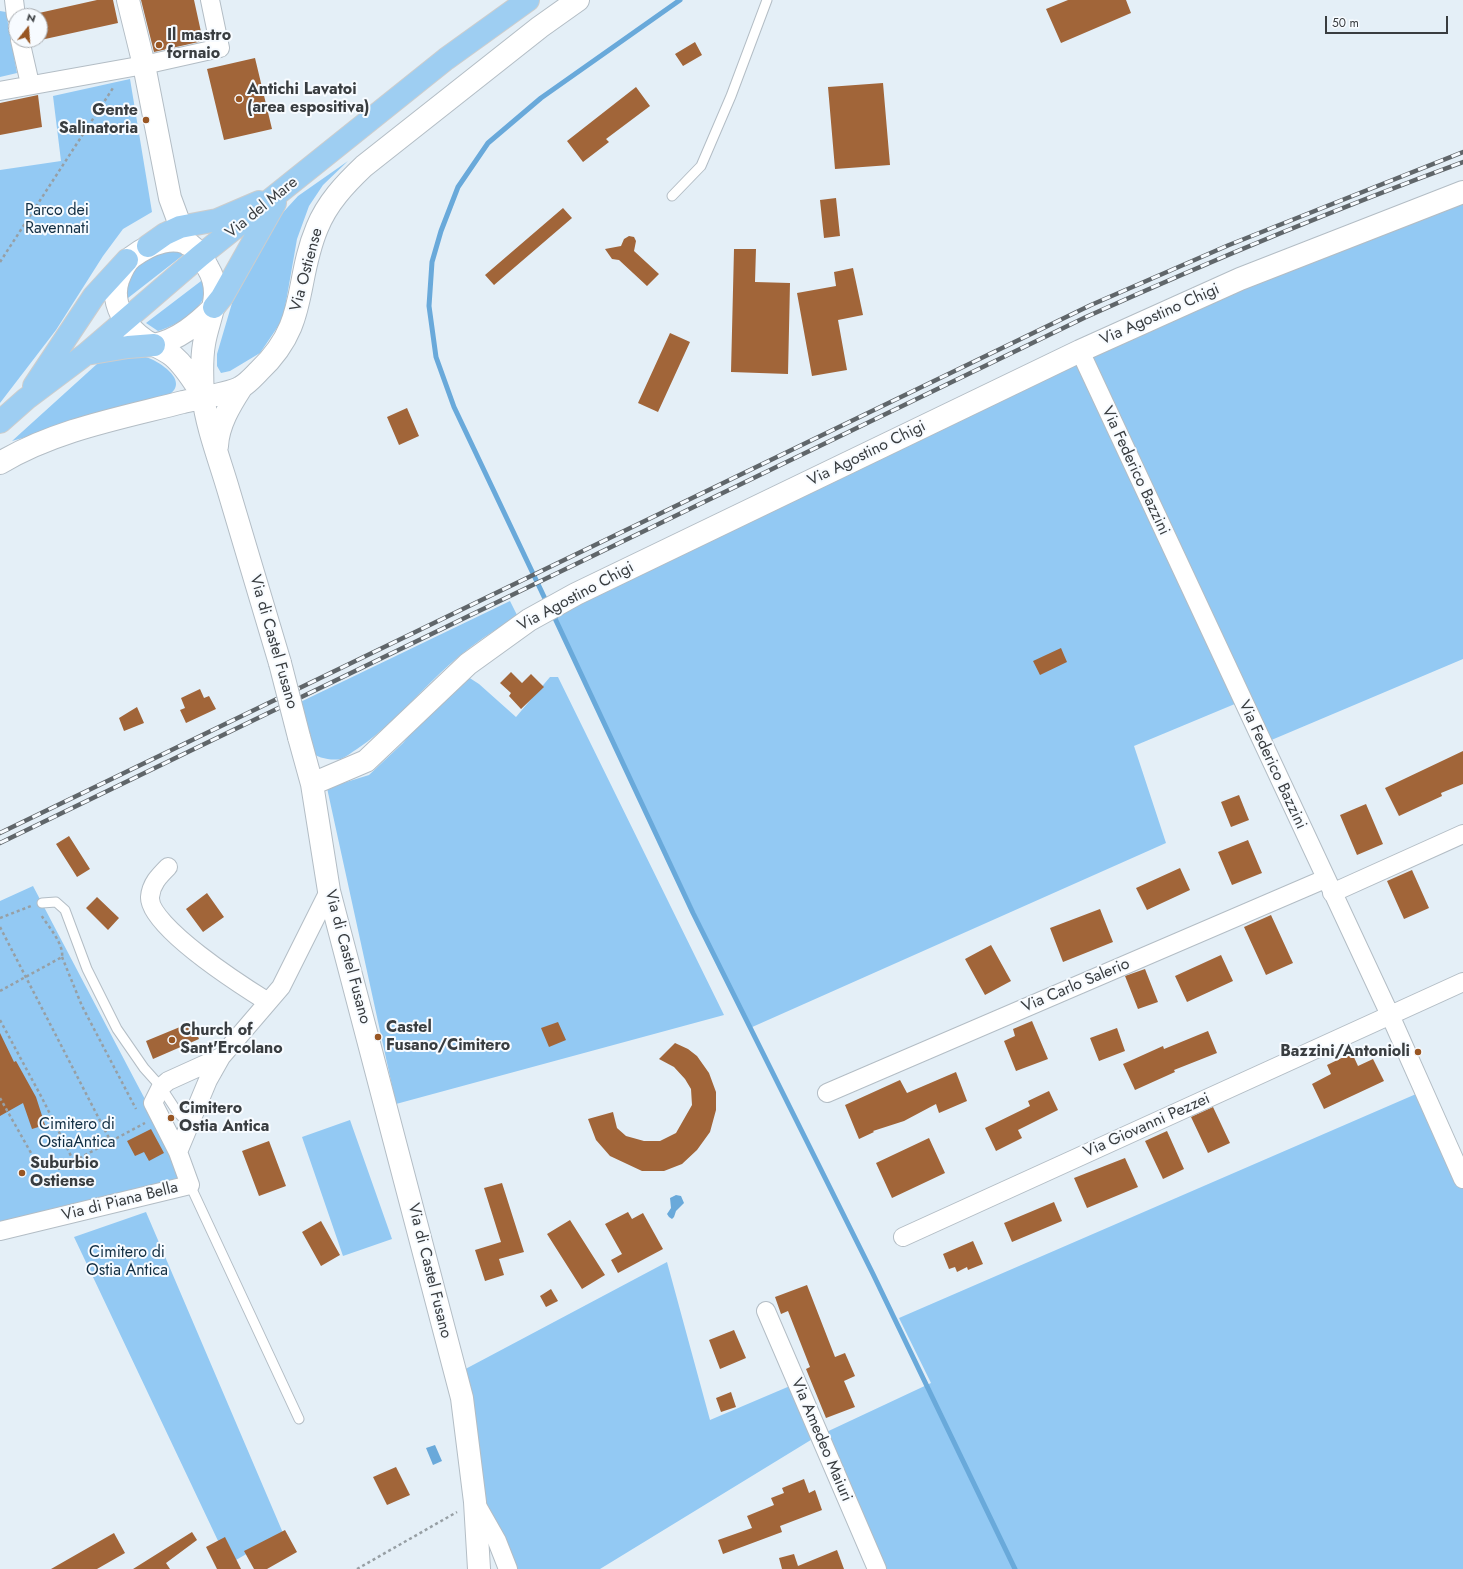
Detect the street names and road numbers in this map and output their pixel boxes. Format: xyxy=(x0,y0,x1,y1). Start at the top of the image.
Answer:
street label: Via del Mare xyxy=(222,173,302,243)
street label: Via Ostiense xyxy=(287,226,327,314)
street label: Via Agostino Chigi xyxy=(1097,280,1223,350)
street label: Via Federico Bazzini xyxy=(1097,404,1173,538)
street label: Via Agostino Chigi xyxy=(805,417,929,491)
street label: Via Agostino Chigi xyxy=(515,558,637,636)
street label: Via di Castel Fusano xyxy=(245,573,301,711)
street label: Via Federico Bazzini xyxy=(1234,698,1310,832)
street label: Via di Castel Fusano xyxy=(320,888,374,1026)
street label: Via Carlo Salerio xyxy=(1019,955,1133,1017)
street label: Via Giovanni Pezzei xyxy=(1081,1089,1213,1163)
street label: Via di Piana Bella xyxy=(60,1178,180,1226)
street label: Via di Castel Fusano xyxy=(403,1202,455,1340)
street label: Via Amedeo Maiuri xyxy=(786,1375,856,1505)

